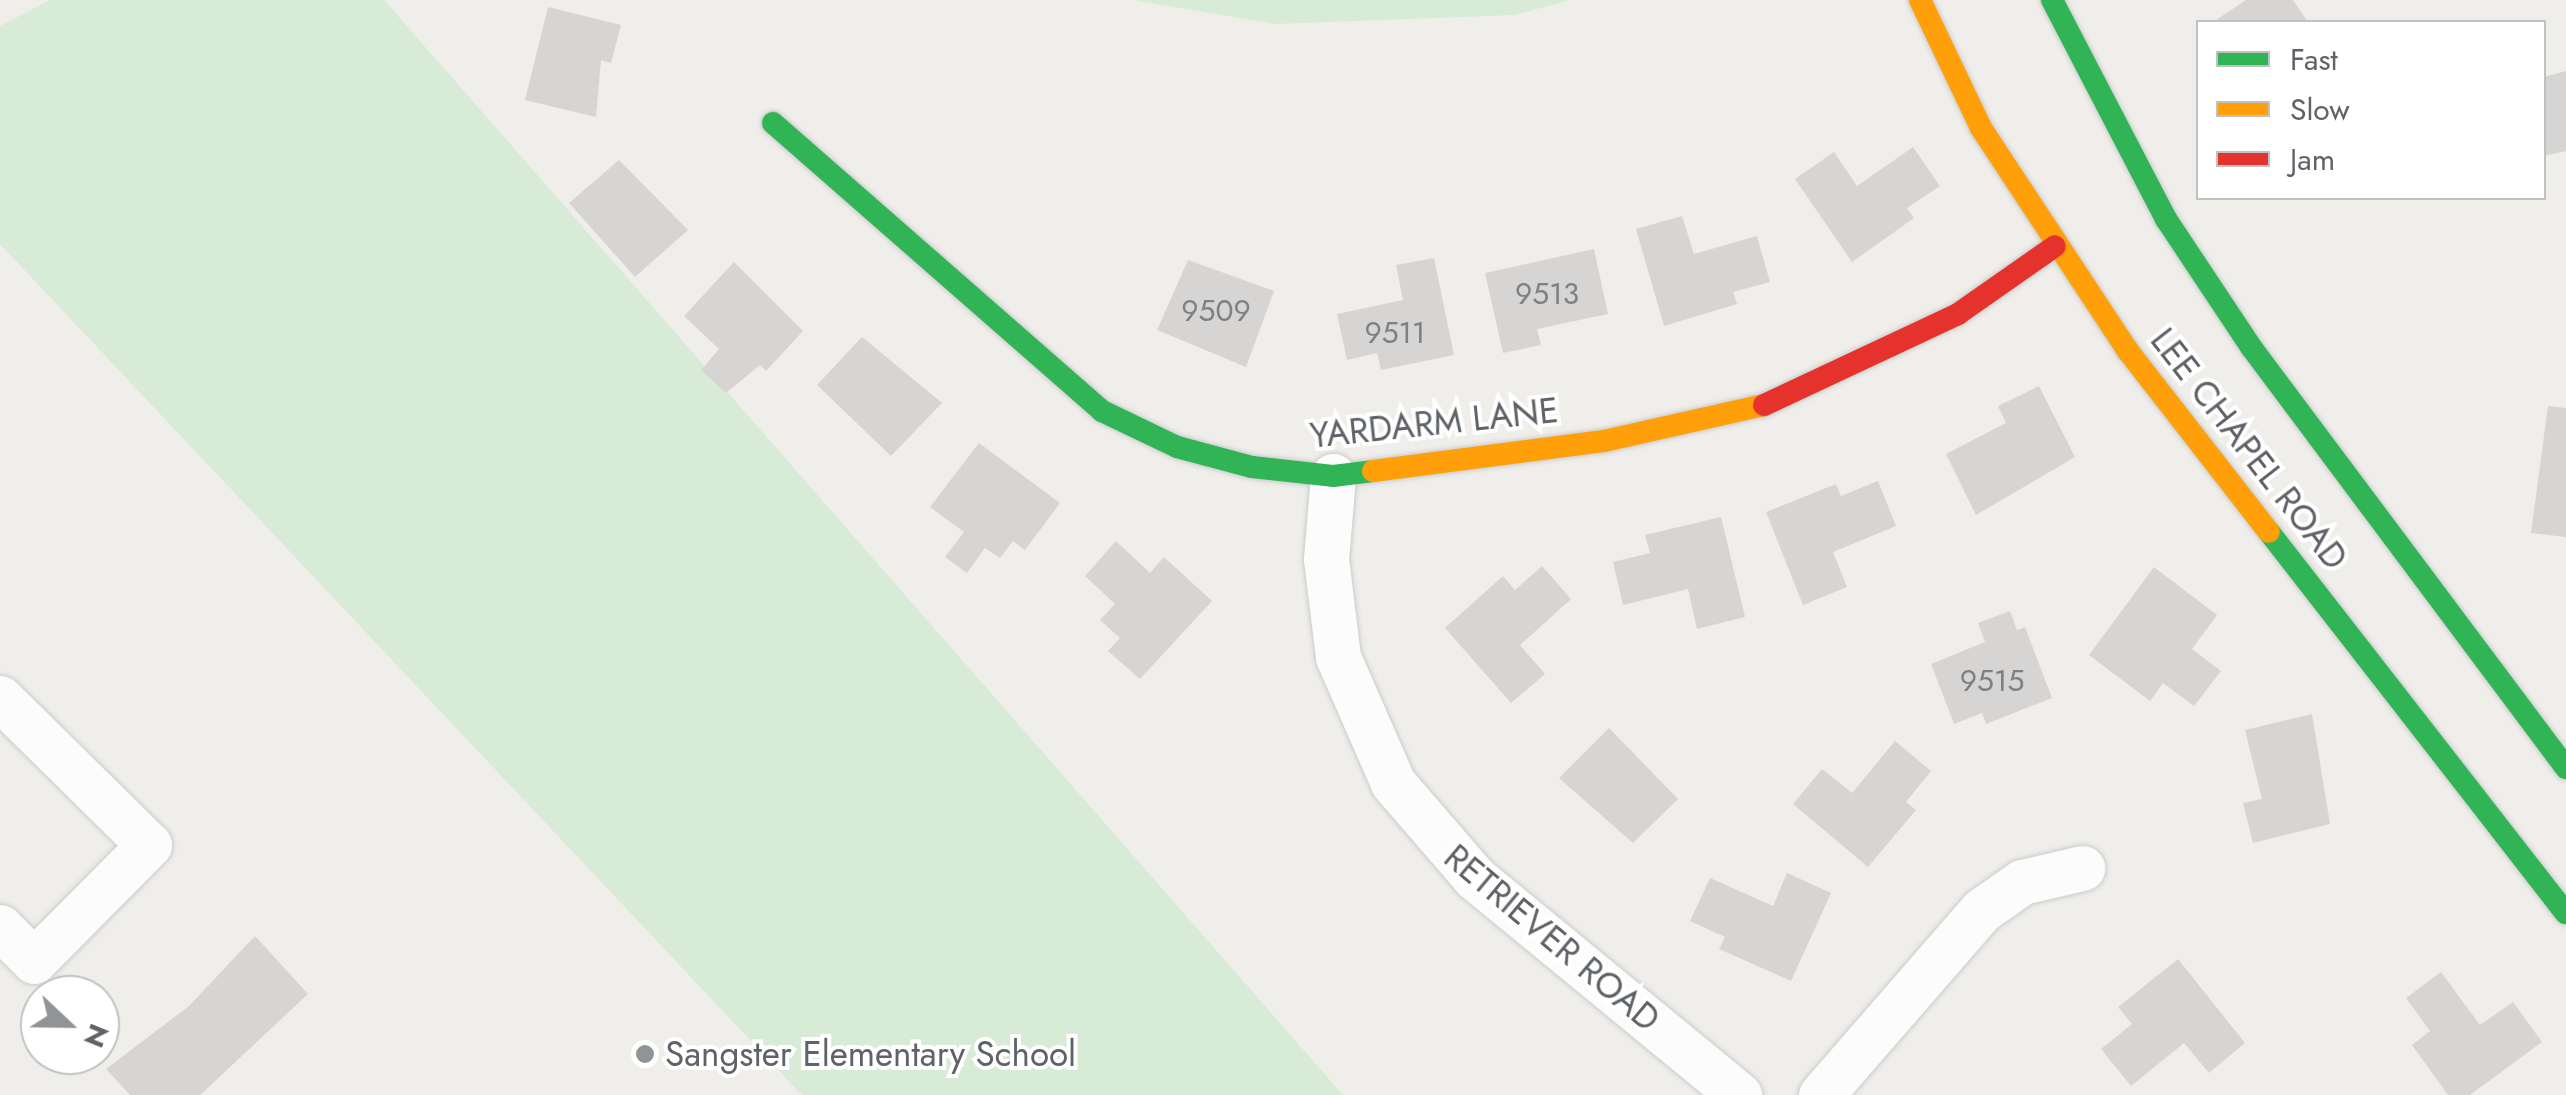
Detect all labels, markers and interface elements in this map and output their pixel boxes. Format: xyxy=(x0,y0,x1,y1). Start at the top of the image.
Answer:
legend xyxy=(2196,20,2546,200)
text: Fast xyxy=(2290,38,2338,81)
text: Slow xyxy=(2290,88,2350,131)
text: Jam xyxy=(2290,138,2335,181)
house number: 9513 xyxy=(1515,276,1579,312)
house number: 9509 xyxy=(1181,293,1251,329)
house number: 9511 xyxy=(1364,315,1426,351)
street label: LEE CHAPEL ROAD xyxy=(2142,320,2356,578)
street label: YARDARM LANE xyxy=(1308,389,1560,457)
house number: 9515 xyxy=(1960,663,2024,699)
street label: RETRIEVER ROAD xyxy=(1436,836,1668,1040)
north arrow xyxy=(20,975,120,1075)
text: N xyxy=(73,1018,120,1054)
place label: Sangster Elementary School xyxy=(665,1033,1076,1075)
marker: Sangster Elementary School xyxy=(634,1043,656,1065)

